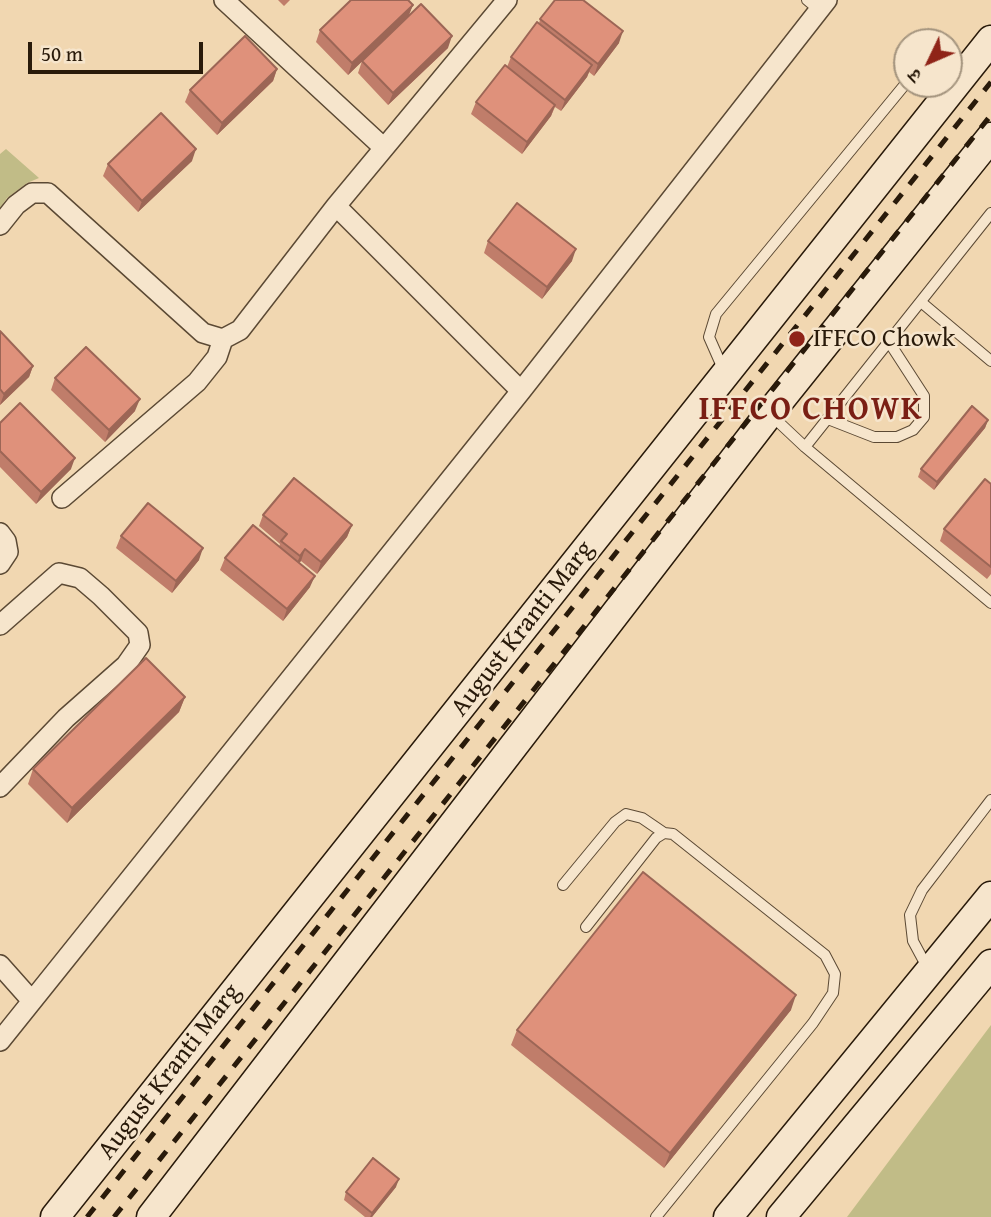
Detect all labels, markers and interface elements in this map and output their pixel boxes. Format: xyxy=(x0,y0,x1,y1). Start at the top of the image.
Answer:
scale bar xyxy=(32,28,206,72)
north arrow xyxy=(893,28,963,98)
text: 50 m xyxy=(41,38,83,69)
text: उ xyxy=(901,63,928,89)
place label: IFFCO Chowk xyxy=(813,323,955,355)
marker: IFFCO Chowk xyxy=(787,329,807,349)
district label: IFFCO CHOWK xyxy=(700,391,922,431)
street label: August Kranti Marg xyxy=(445,535,601,723)
street label: August Kranti Marg xyxy=(92,978,248,1166)

